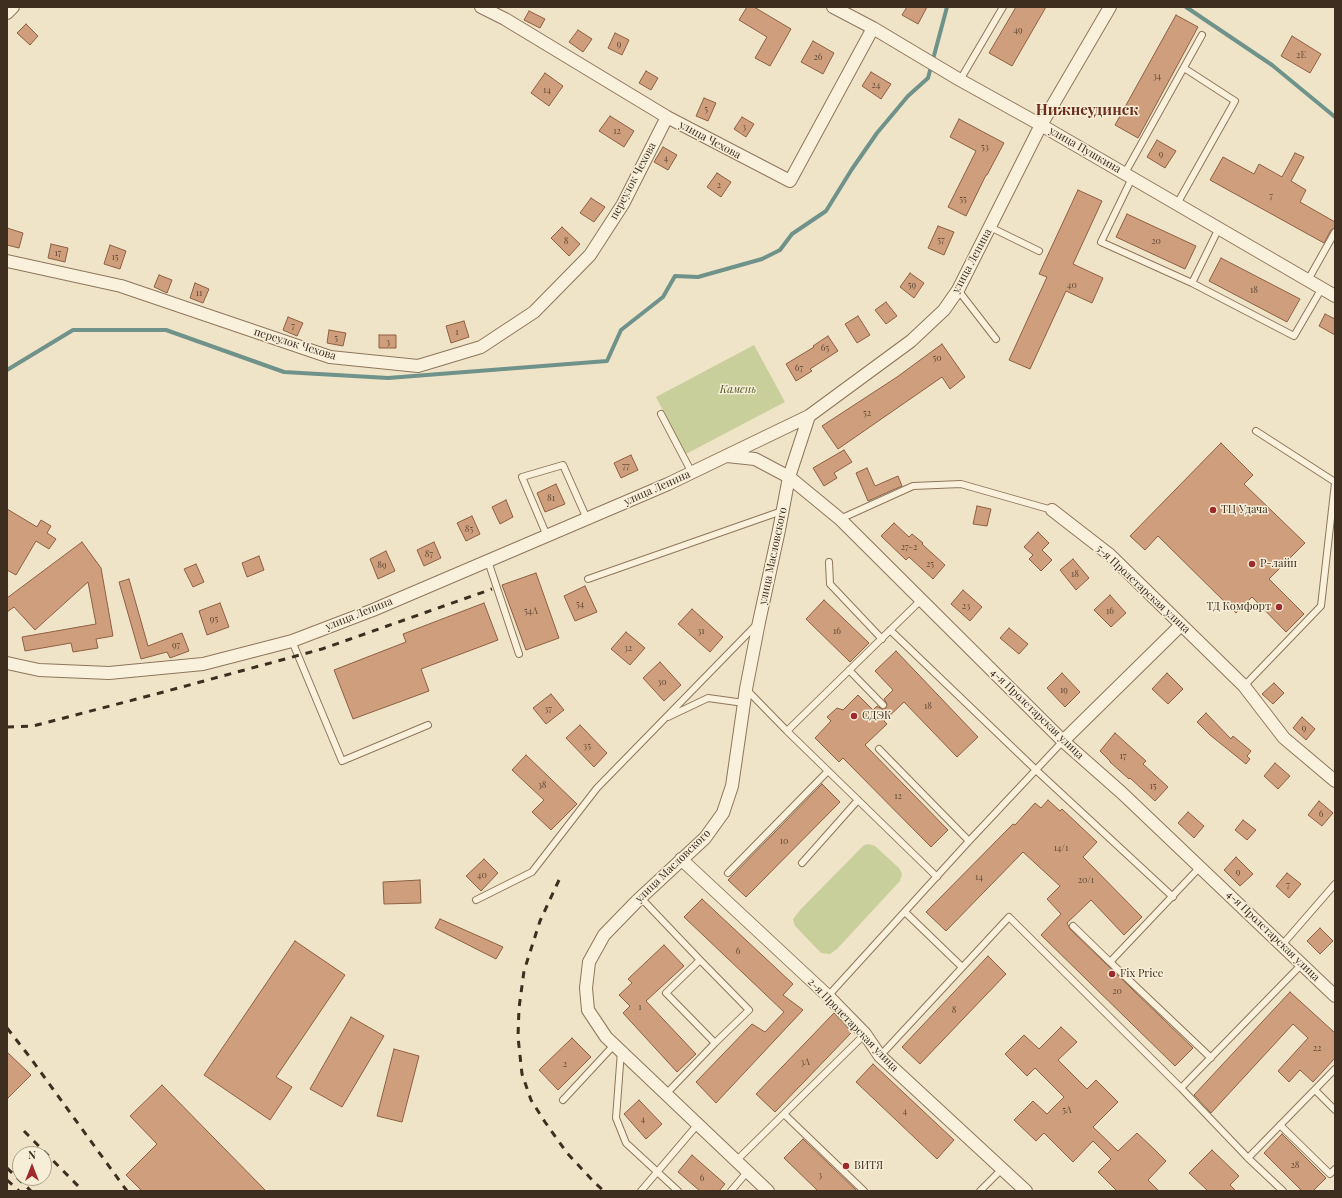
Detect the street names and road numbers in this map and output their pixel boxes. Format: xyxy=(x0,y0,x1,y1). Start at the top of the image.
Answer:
street label: улица Чехова xyxy=(677,118,743,162)
street label: улица Пушкина xyxy=(1047,124,1123,176)
street label: переулок Чехова xyxy=(607,140,659,222)
street label: улица Ленина xyxy=(949,226,995,296)
street label: переулок Чехова xyxy=(252,325,338,363)
street label: улица Ленина xyxy=(622,467,692,509)
street label: улица Масловского xyxy=(756,506,790,606)
street label: 5-я Пролетарская улица xyxy=(1093,542,1193,636)
street label: улица Ленина xyxy=(324,595,394,633)
street label: 4-я Пролетарская улица xyxy=(988,666,1086,762)
street label: улица Масловского xyxy=(633,827,713,905)
street label: 4-я Пролетарская улица xyxy=(1224,888,1322,984)
street label: 2-я Пролетарская улица xyxy=(805,976,901,1074)

